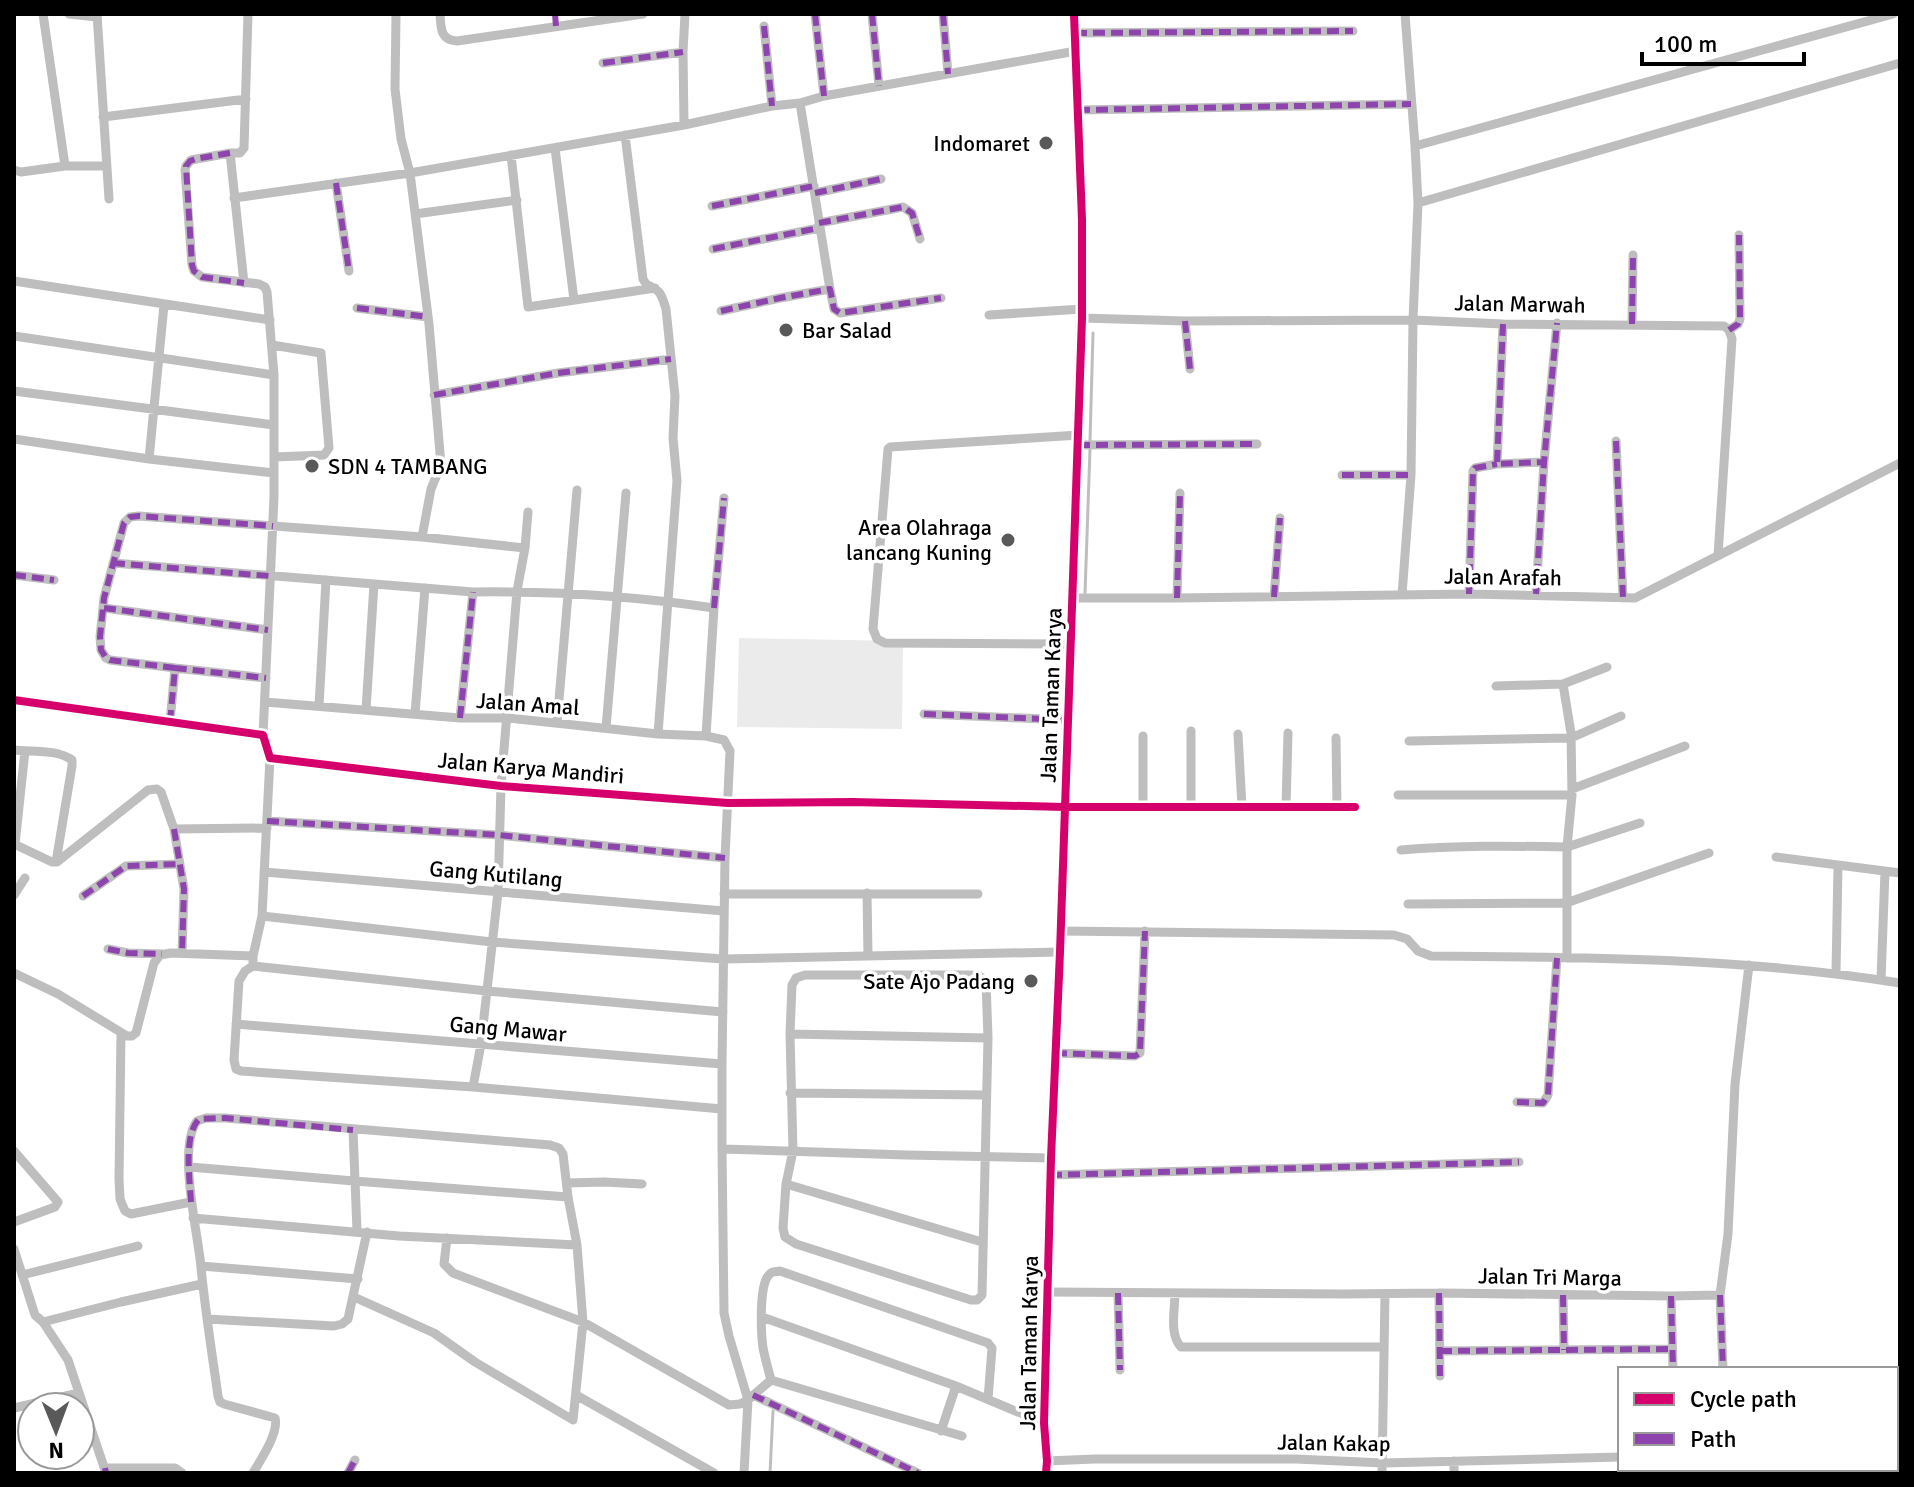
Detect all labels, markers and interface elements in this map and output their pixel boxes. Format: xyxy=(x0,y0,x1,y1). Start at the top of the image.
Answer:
scale bar xyxy=(1642,16,1804,66)
text: 100 m xyxy=(1654,29,1717,59)
place label: Indomaret xyxy=(933,130,1030,157)
marker: Indomaret xyxy=(1037,134,1055,152)
street label: Jalan Marwah xyxy=(1454,289,1586,319)
place label: Bar Salad xyxy=(802,317,892,344)
marker: Bar Salad xyxy=(777,321,795,339)
place label: SDN 4 TAMBANG xyxy=(328,453,488,480)
marker: SDN 4 TAMBANG xyxy=(303,457,321,475)
place label: Area Olahraga lancang Kuning xyxy=(846,514,992,566)
marker: Area Olahraga lancang Kuning xyxy=(999,531,1017,549)
street label: Jalan Arafah xyxy=(1444,562,1562,592)
street label: Jalan Taman Karya xyxy=(1034,607,1068,783)
street label: Jalan Amal xyxy=(475,687,581,721)
street label: Jalan Karya Mandiri xyxy=(437,746,625,790)
street label: Gang Kutilang xyxy=(428,855,564,893)
place label: Sate Ajo Padang xyxy=(863,968,1015,995)
marker: Sate Ajo Padang xyxy=(1022,972,1040,990)
street label: Gang Mawar xyxy=(448,1010,568,1048)
street label: Jalan Taman Karya xyxy=(1014,1255,1044,1431)
street label: Jalan Tri Marga xyxy=(1478,1262,1622,1292)
legend xyxy=(1618,1367,1898,1471)
text: Cycle path xyxy=(1690,1384,1797,1414)
north arrow xyxy=(16,1391,96,1471)
text: Path xyxy=(1690,1424,1736,1454)
street label: Jalan Kakap xyxy=(1277,1429,1391,1457)
text: N xyxy=(48,1437,64,1464)

